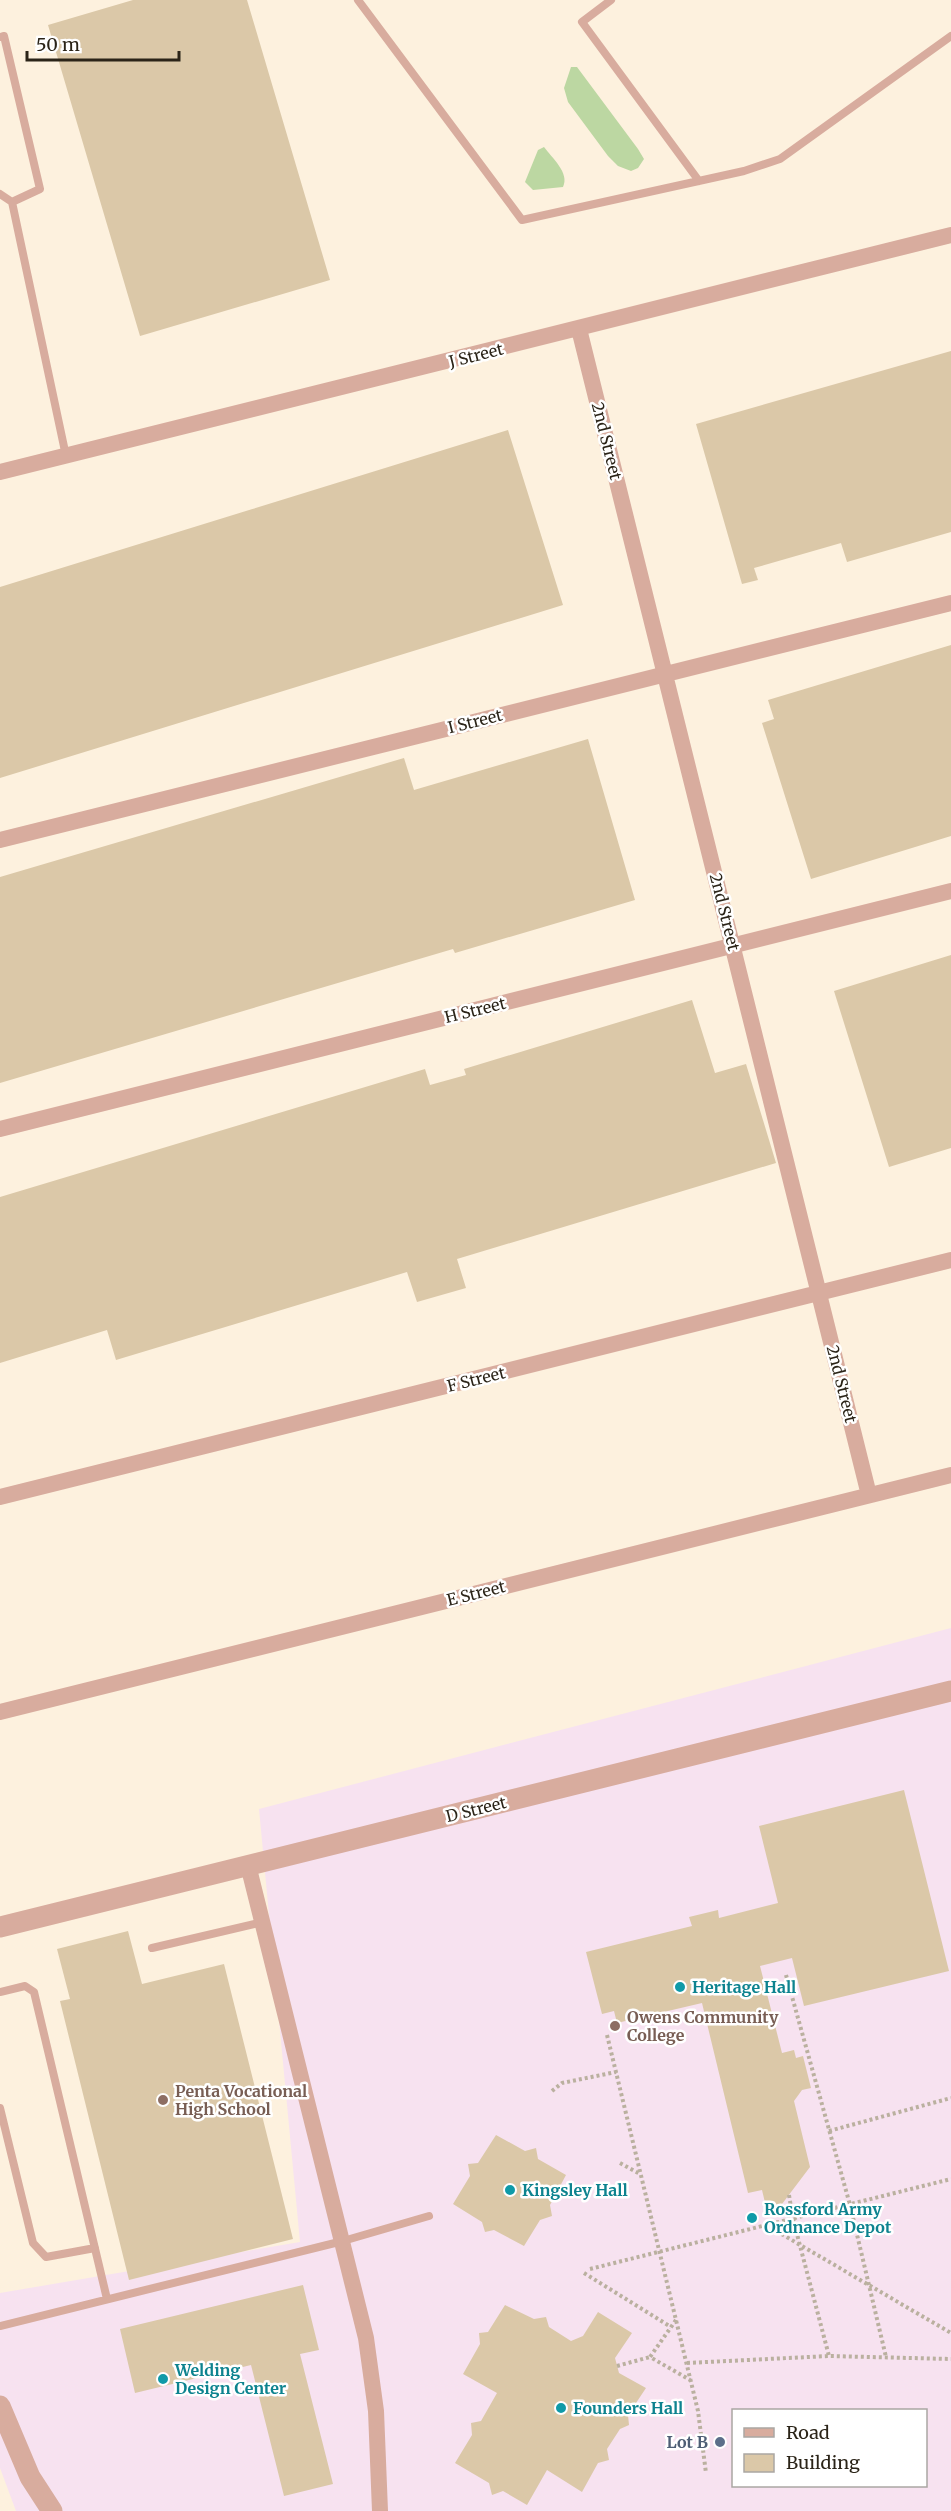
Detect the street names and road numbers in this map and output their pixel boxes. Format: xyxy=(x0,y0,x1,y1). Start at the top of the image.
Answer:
street label: J Street xyxy=(446,338,506,372)
street label: 2nd Street xyxy=(588,400,626,483)
street label: I Street xyxy=(446,704,505,737)
street label: 2nd Street xyxy=(706,871,744,954)
street label: H Street xyxy=(442,993,508,1027)
street label: 2nd Street xyxy=(823,1343,861,1426)
street label: F Street xyxy=(445,1362,508,1396)
street label: E Street xyxy=(445,1576,508,1610)
street label: D Street xyxy=(444,1792,509,1826)

